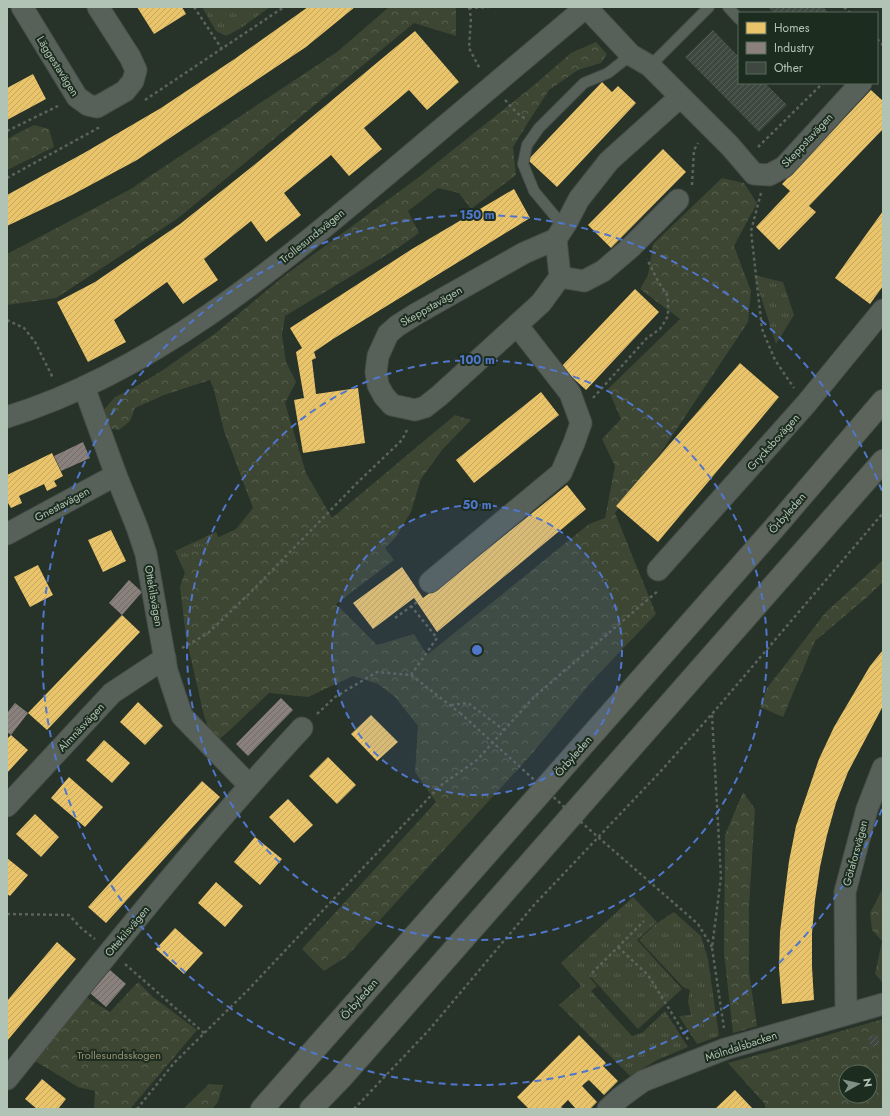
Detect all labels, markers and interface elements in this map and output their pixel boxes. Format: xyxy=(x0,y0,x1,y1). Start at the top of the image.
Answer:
legend xyxy=(738,12,878,84)
text: Homes xyxy=(774,19,810,37)
street label: Läggestavägen xyxy=(33,33,83,99)
text: Industry xyxy=(774,39,815,57)
text: Other xyxy=(774,59,804,77)
street label: Skeppstavägen xyxy=(778,109,836,171)
street label: Trollesundsvägen xyxy=(276,205,348,267)
text: 150 m xyxy=(459,206,495,224)
street label: Skeppstavägen xyxy=(397,282,465,330)
text: 100 m xyxy=(459,351,495,369)
street label: Grycksbovägen xyxy=(743,410,803,474)
street label: Gnestavägen xyxy=(32,483,92,525)
street label: Örbyleden xyxy=(765,489,809,537)
text: 50 m xyxy=(462,496,492,514)
street label: Ottekilsvägen xyxy=(141,564,167,628)
centre of rings xyxy=(470,643,484,657)
street label: Almnäsvägen xyxy=(54,699,108,755)
street label: Örbyleden xyxy=(551,732,595,780)
street label: Götaforsvägen xyxy=(839,818,871,888)
street label: Ottekilsvägen xyxy=(101,902,153,960)
street label: Örbyleden xyxy=(337,975,381,1023)
street label: Mölndalsbacken xyxy=(703,1027,779,1065)
park label: Trollesundsskogen xyxy=(77,1047,161,1063)
north arrow xyxy=(838,1064,878,1104)
text: N xyxy=(859,1077,876,1088)

